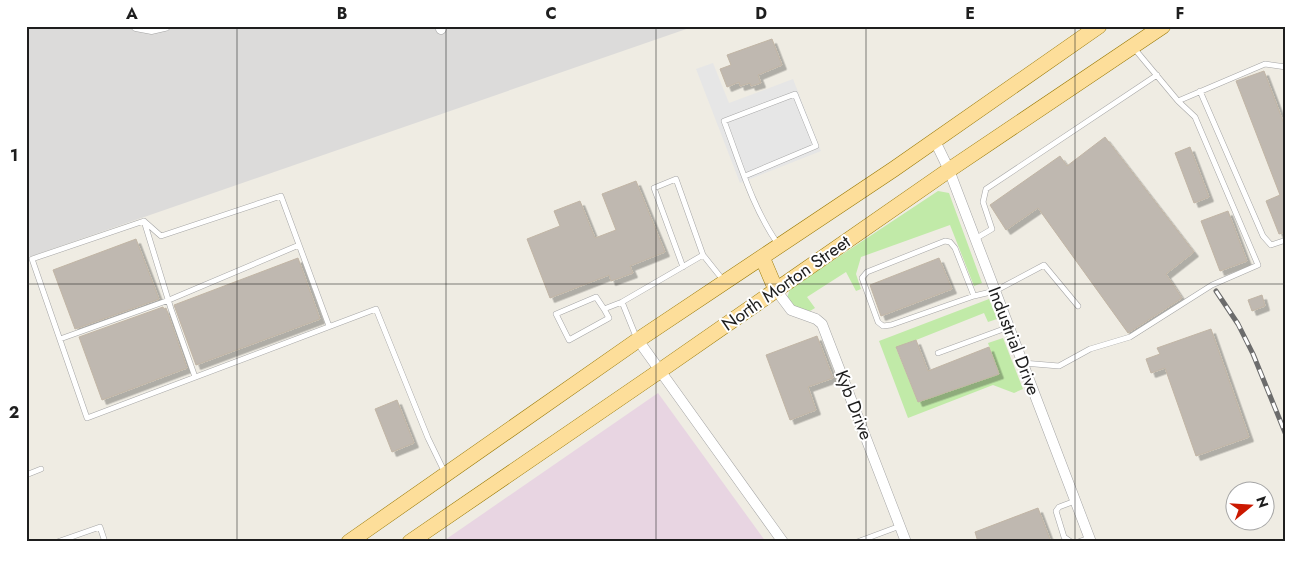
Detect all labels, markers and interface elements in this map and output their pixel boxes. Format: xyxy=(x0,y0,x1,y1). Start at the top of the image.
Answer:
text: A xyxy=(125,2,138,25)
text: B xyxy=(337,2,347,25)
text: C xyxy=(545,2,557,25)
text: D xyxy=(755,2,767,25)
text: E xyxy=(965,2,975,25)
text: F xyxy=(1176,2,1184,25)
text: 1 xyxy=(10,144,18,167)
street label: North Morton Street xyxy=(716,228,856,337)
street label: Industrial Drive xyxy=(981,283,1047,399)
street label: Kyb Drive xyxy=(829,366,879,444)
text: 2 xyxy=(9,401,19,424)
north arrow xyxy=(1224,480,1274,530)
text: N xyxy=(1251,494,1274,510)

